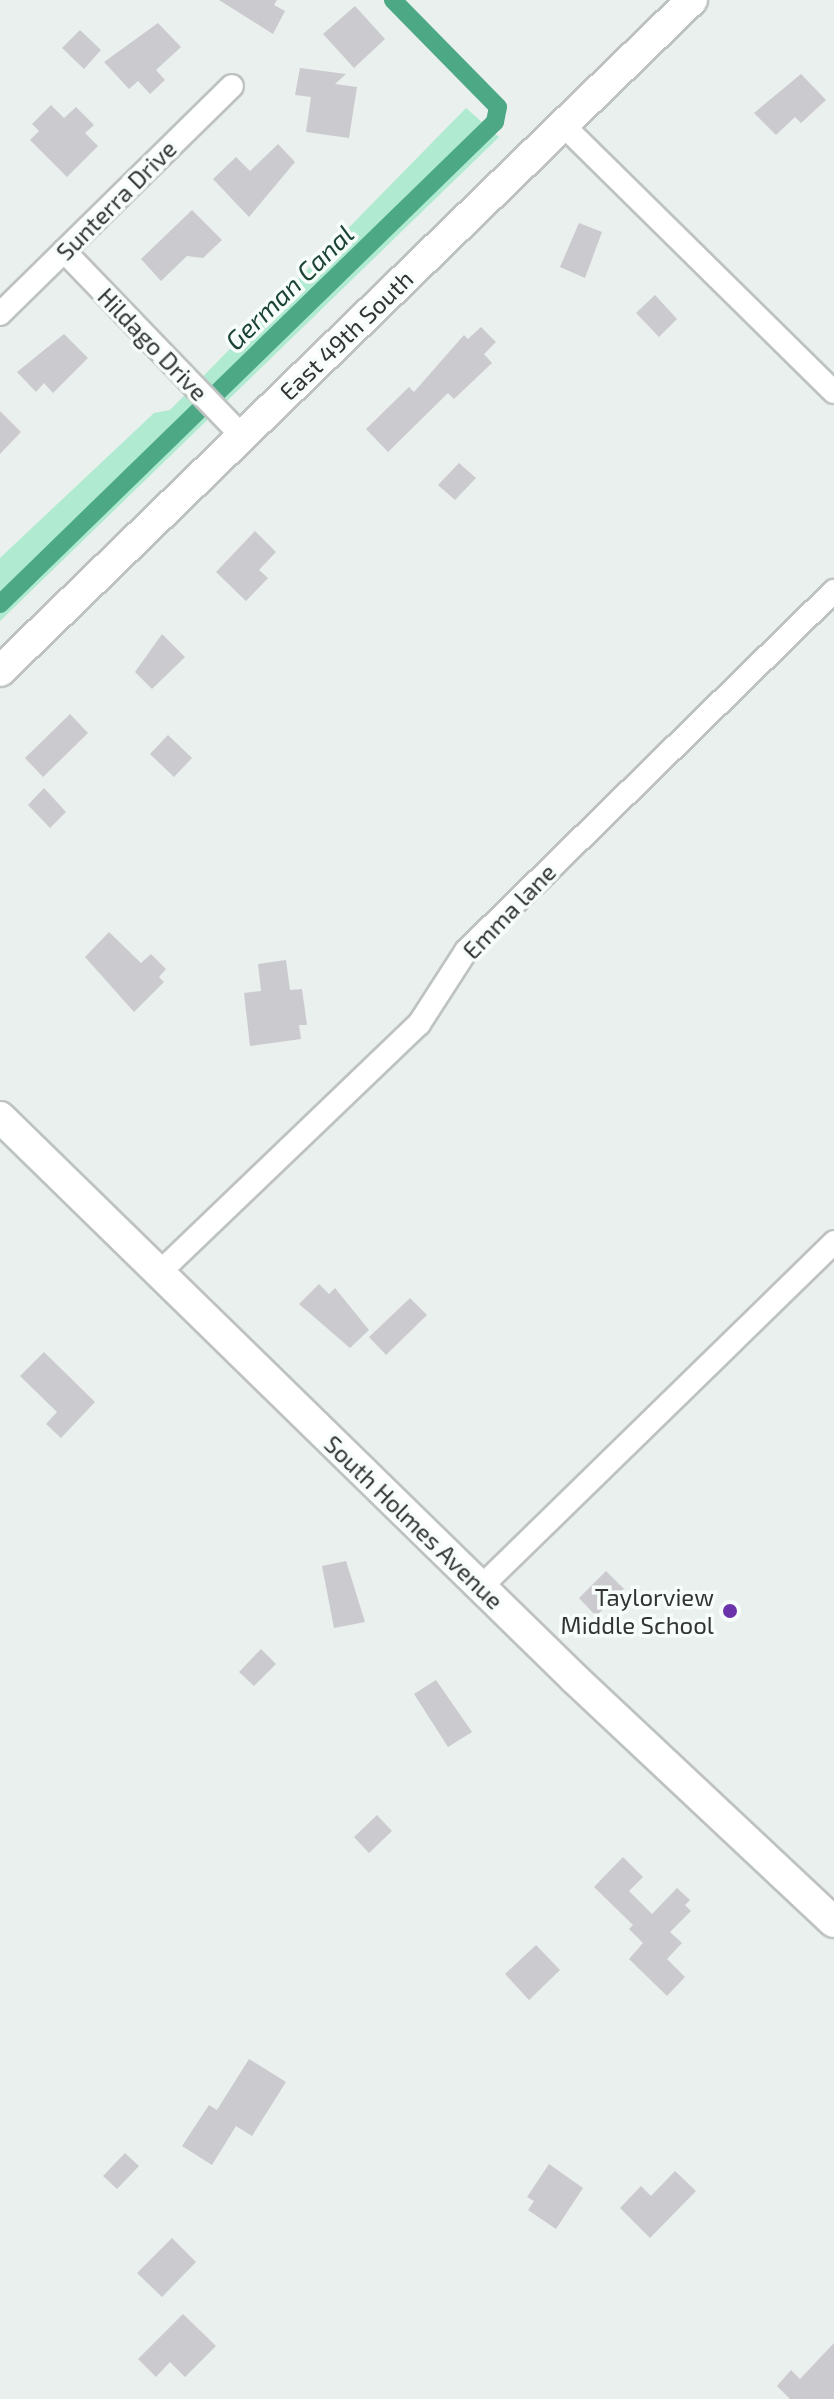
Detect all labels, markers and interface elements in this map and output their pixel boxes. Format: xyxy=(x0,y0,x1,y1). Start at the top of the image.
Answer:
street label: Sunterra Drive xyxy=(50,134,182,266)
water label: German Canal xyxy=(218,218,360,356)
street label: East 49th South xyxy=(273,264,419,406)
street label: Hildago Drive xyxy=(92,282,214,406)
street label: Emma lane xyxy=(457,857,561,965)
street label: South Holmes Avenue xyxy=(318,1429,510,1615)
place label: Taylorview Middle School xyxy=(561,1583,714,1639)
marker: Taylorview Middle School xyxy=(721,1602,739,1620)

